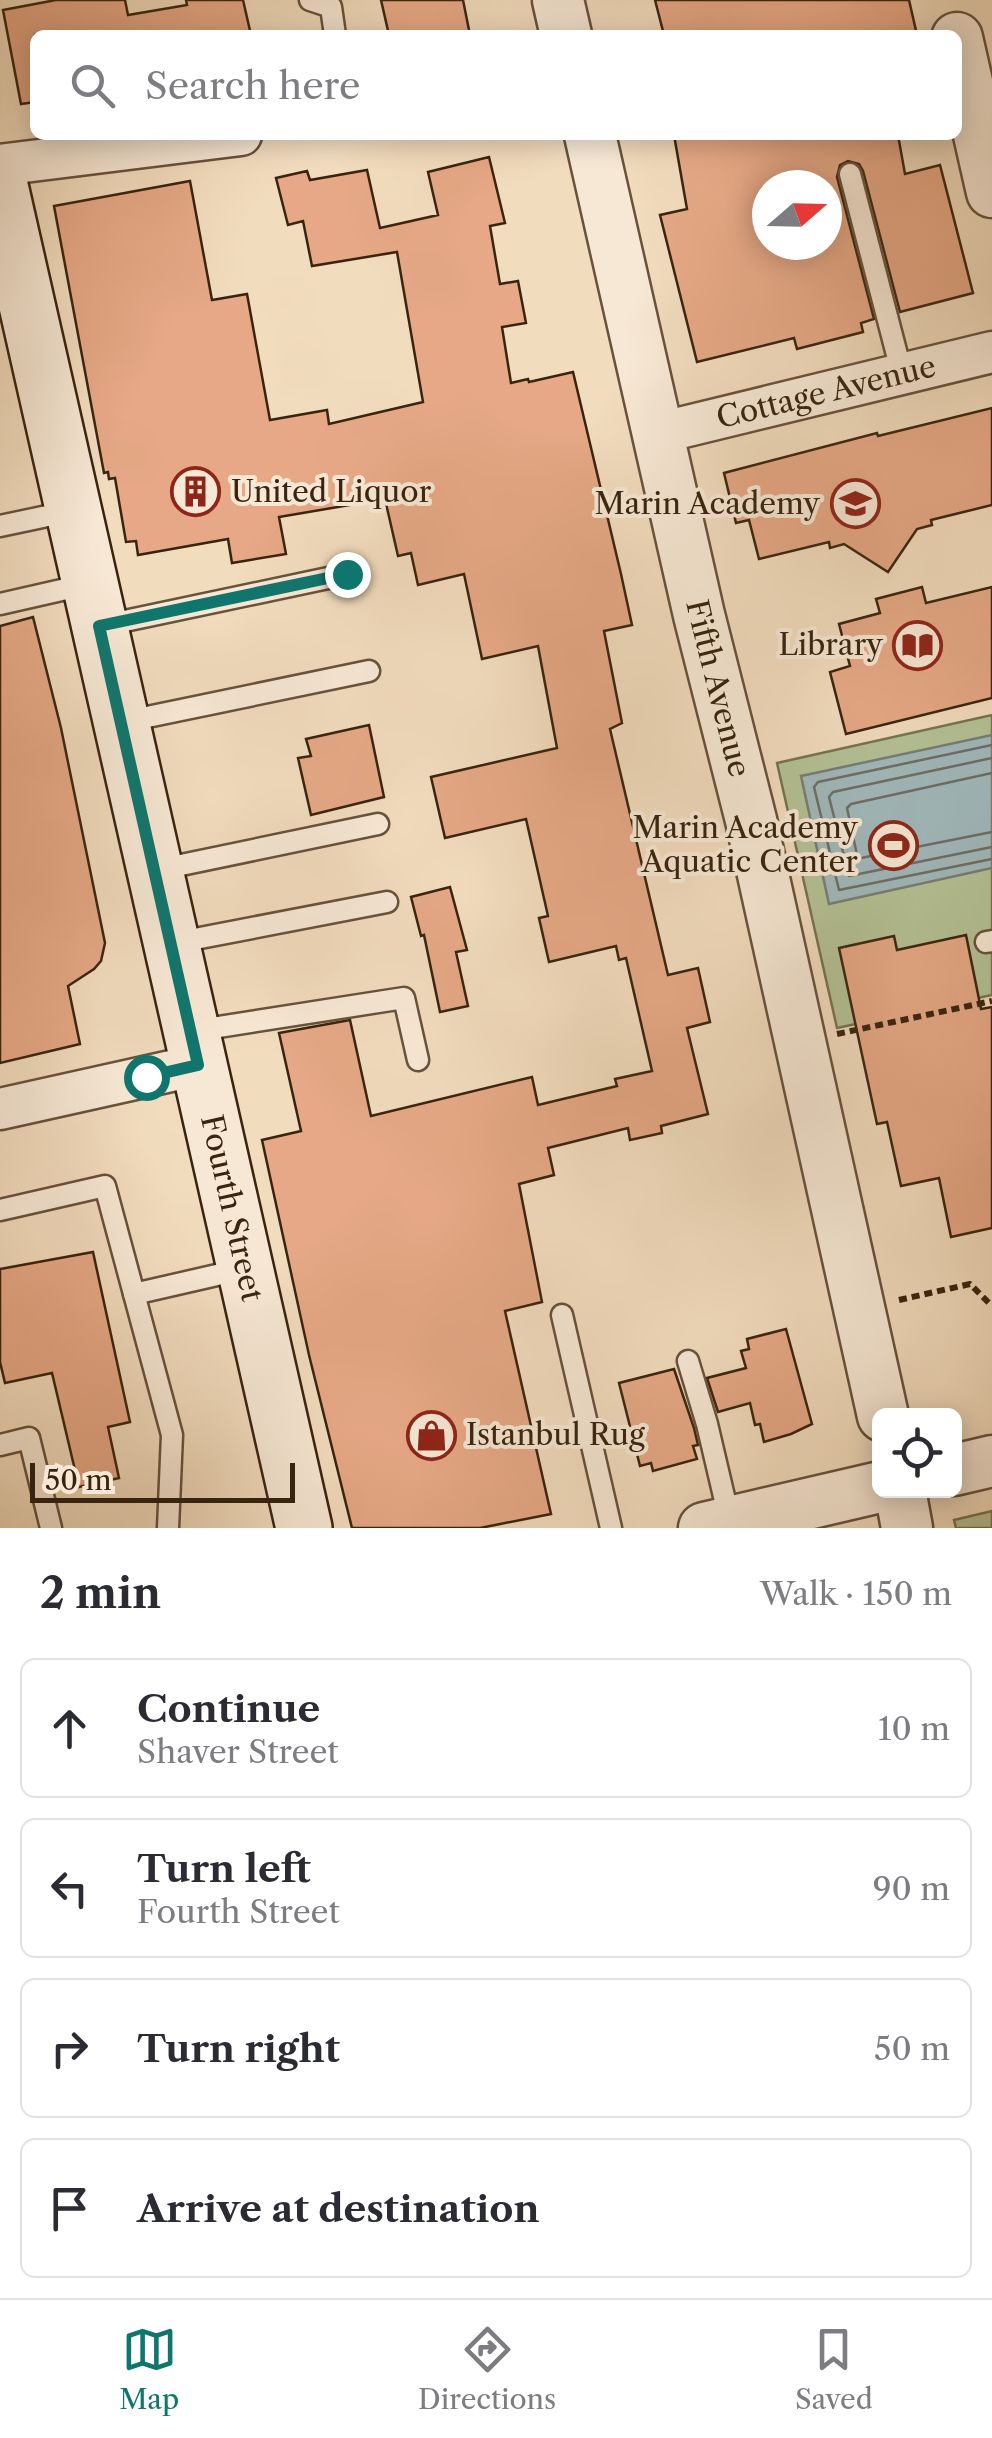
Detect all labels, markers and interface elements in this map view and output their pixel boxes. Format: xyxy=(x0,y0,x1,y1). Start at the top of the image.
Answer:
search box xyxy=(30,30,962,140)
icon: search xyxy=(65,58,120,113)
text: Search here xyxy=(145,62,360,109)
north arrow xyxy=(752,170,842,260)
street label: Cottage Avenue xyxy=(713,347,939,436)
building icon: United Liquor xyxy=(170,466,222,518)
place label: United Liquor xyxy=(231,473,432,510)
school or university icon: Marin Academy xyxy=(829,478,881,530)
place label: Marin Academy xyxy=(595,485,820,522)
route end xyxy=(325,552,371,598)
street label: Fifth Avenue xyxy=(678,596,758,781)
library icon: Library xyxy=(892,619,944,671)
place label: Library xyxy=(778,626,883,663)
place label: Marin Academy Aquatic Center xyxy=(633,809,858,880)
sports icon: Marin Academy Aquatic Center xyxy=(867,819,919,871)
route start xyxy=(124,1055,170,1101)
street label: Fourth Street xyxy=(193,1111,271,1305)
map controls xyxy=(872,1408,962,1498)
button: locate xyxy=(872,1408,962,1498)
shop icon: Istanbul Rug xyxy=(405,1409,457,1461)
place label: Istanbul Rug xyxy=(466,1416,645,1453)
scale bar xyxy=(30,1458,295,1502)
text: 50 m xyxy=(45,1463,112,1497)
text: 2 min xyxy=(40,1567,161,1619)
text: Walk · 150 m xyxy=(760,1574,952,1613)
text: Continue xyxy=(137,1685,320,1732)
icon: ahead xyxy=(42,1701,97,1756)
text: 10 m xyxy=(878,1709,950,1748)
text: Shaver Street xyxy=(137,1732,339,1771)
text: Turn left xyxy=(137,1845,311,1892)
icon: left xyxy=(42,1861,97,1916)
text: 90 m xyxy=(873,1869,950,1908)
text: Fourth Street xyxy=(137,1892,340,1931)
icon: right xyxy=(42,2021,97,2076)
text: Turn right xyxy=(137,2025,340,2072)
text: 50 m xyxy=(874,2029,950,2068)
icon: arrive xyxy=(42,2181,97,2236)
text: Arrive at destination xyxy=(137,2185,540,2232)
tab: Map xyxy=(119,2322,179,2416)
tab: Directions xyxy=(418,2322,556,2416)
tab: Saved xyxy=(795,2322,873,2416)

